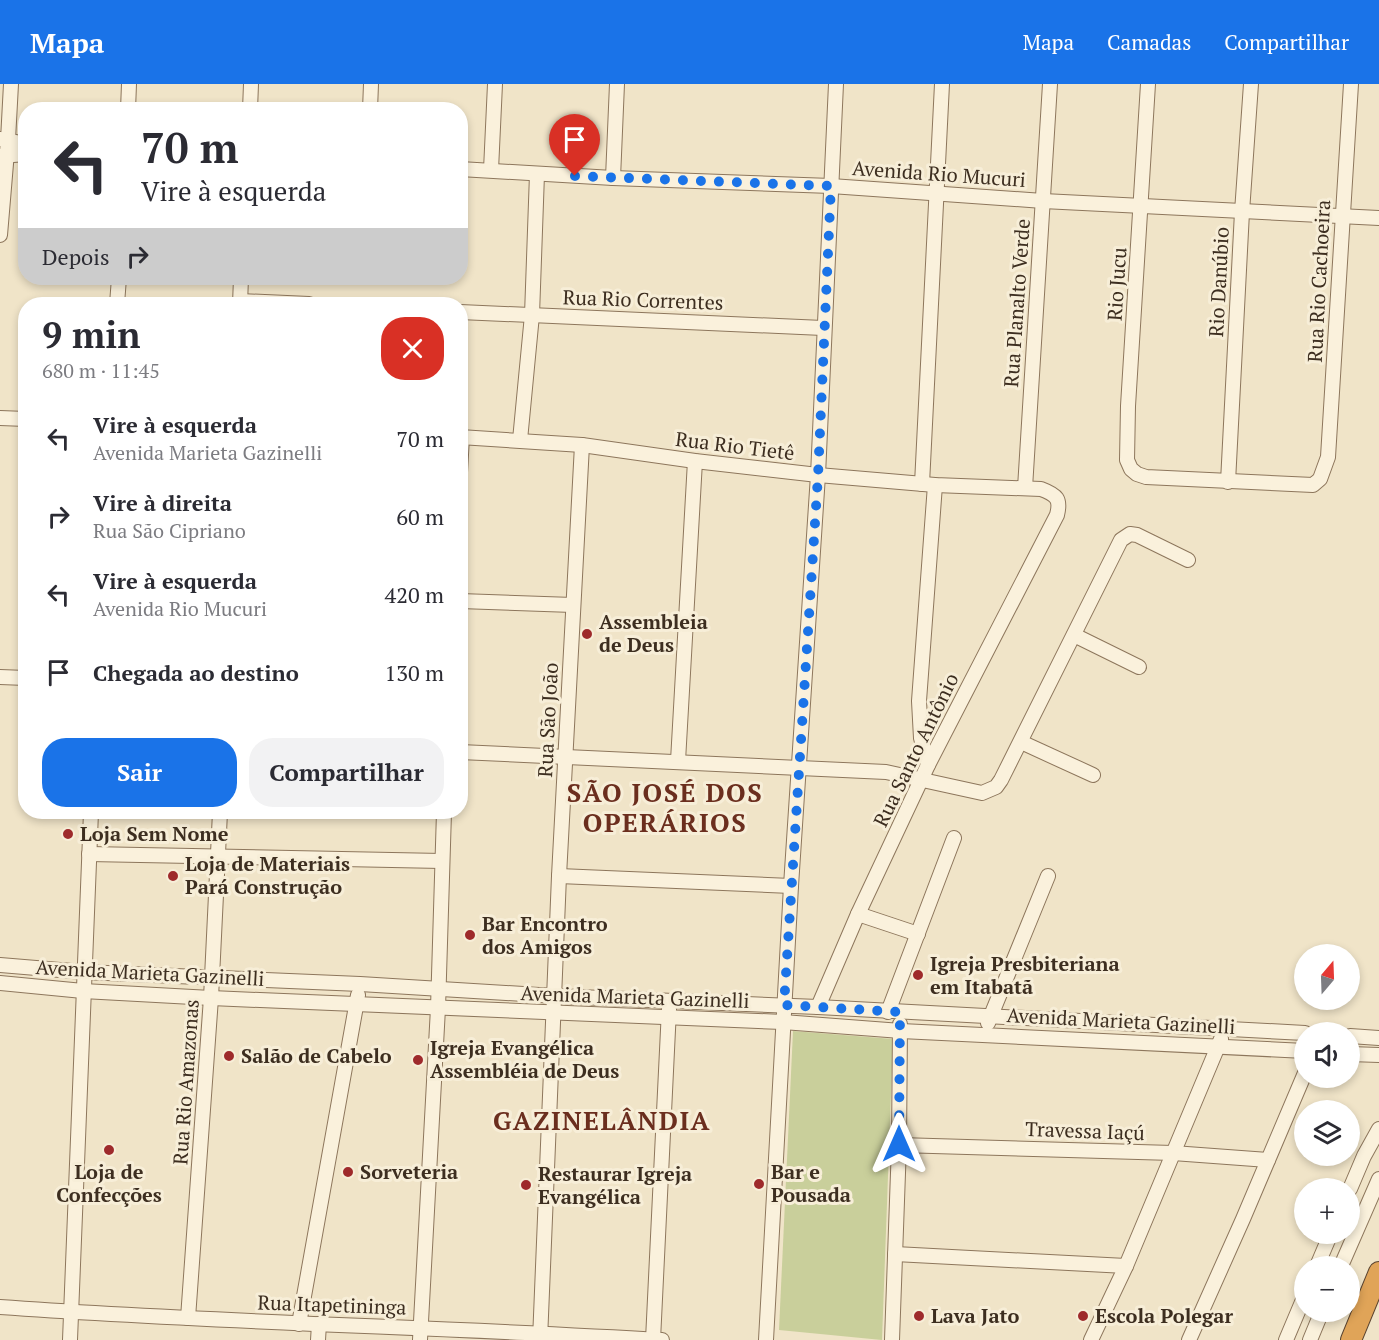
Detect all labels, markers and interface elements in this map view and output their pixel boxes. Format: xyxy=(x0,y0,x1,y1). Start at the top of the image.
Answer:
text: Mapa xyxy=(30,24,104,61)
text: Mapa xyxy=(1023,28,1074,56)
text: Camadas xyxy=(1107,28,1191,56)
text: Compartilhar xyxy=(1224,28,1349,56)
pin xyxy=(549,114,600,176)
text: 70 m xyxy=(141,119,239,175)
icon: arrive xyxy=(558,123,591,156)
icon: left xyxy=(42,126,120,204)
street label: Avenida Rio Mucuri xyxy=(851,154,1027,193)
text: Vire à esquerda xyxy=(141,173,326,209)
street label: Rua Rio Cachoeira xyxy=(1301,199,1336,363)
street label: Rua Planalto Verde xyxy=(997,218,1036,388)
street label: Rio Danúbio xyxy=(1202,226,1235,338)
icon: right xyxy=(121,240,154,273)
text: Depois xyxy=(42,242,109,271)
street label: Rio Jucu xyxy=(1100,246,1133,322)
street label: Rua Rio Correntes xyxy=(562,283,724,316)
text: 9 min xyxy=(42,311,140,358)
button: close xyxy=(381,317,444,380)
text: 680 m · 11:45 xyxy=(42,357,160,384)
text: Vire à esquerda xyxy=(93,410,257,439)
icon: left xyxy=(42,422,75,455)
text: 70 m xyxy=(396,424,444,453)
street label: Rua Rio Tietê xyxy=(674,425,796,466)
text: Avenida Marieta Gazinelli xyxy=(93,439,322,466)
text: Vire à direita xyxy=(93,488,232,517)
icon: right xyxy=(42,500,75,533)
text: 60 m xyxy=(396,502,444,531)
text: Rua São Cipriano xyxy=(93,517,246,544)
text: Vire à esquerda xyxy=(93,566,257,595)
icon: left xyxy=(42,578,75,611)
text: 420 m xyxy=(384,580,444,609)
text: Avenida Rio Mucuri xyxy=(93,595,267,622)
place label: Assembleia de Deus xyxy=(599,608,708,658)
marker: Assembleia de Deus xyxy=(580,627,594,641)
icon: arrive xyxy=(42,656,75,689)
text: Chegada ao destino xyxy=(93,658,299,687)
text: 130 m xyxy=(384,658,444,687)
street label: Rua São João xyxy=(531,662,564,778)
street label: Rua Santo Antônio xyxy=(867,668,964,831)
button: Sair xyxy=(42,738,237,807)
button: Compartilhar xyxy=(249,738,444,807)
district label: SÃO JOSÉ DOS OPERÁRIOS xyxy=(567,775,763,839)
place label: Loja Sem Nome xyxy=(80,820,229,847)
marker: Loja Sem Nome xyxy=(61,827,75,841)
place label: Loja de Materiais Pará Construção xyxy=(185,850,350,900)
marker: Loja de Materiais Pará Construção xyxy=(166,869,180,883)
place label: Bar Encontro dos Amigos xyxy=(482,910,608,960)
marker: Bar Encontro dos Amigos xyxy=(463,928,477,942)
north arrow xyxy=(1294,944,1360,1010)
map controls xyxy=(1294,944,1360,1322)
place label: Igreja Presbiteriana em Itabatã xyxy=(930,950,1120,1000)
street label: Avenida Marieta Gazinelli xyxy=(35,953,265,992)
marker: Igreja Presbiteriana em Itabatã xyxy=(911,968,925,982)
street label: Avenida Marieta Gazinelli xyxy=(520,979,750,1014)
street label: Rua Rio Amazonas xyxy=(166,998,205,1166)
street label: Avenida Marieta Gazinelli xyxy=(1006,1001,1236,1040)
button: sound xyxy=(1294,1022,1360,1088)
place label: Igreja Evangélica Assembléia de Deus xyxy=(430,1034,619,1084)
place label: Salão de Cabelo xyxy=(241,1042,392,1069)
marker: Salão de Cabelo xyxy=(222,1049,236,1063)
marker: Igreja Evangélica Assembléia de Deus xyxy=(411,1053,425,1067)
button: layers xyxy=(1294,1100,1360,1166)
district label: GAZINELÂNDIA xyxy=(493,1103,711,1137)
position arrow xyxy=(867,1112,931,1176)
street label: Travessa Iaçú xyxy=(1025,1115,1145,1146)
marker: Loja de Confecções xyxy=(102,1143,116,1157)
place label: Loja de Confecções xyxy=(56,1158,162,1208)
place label: Sorveteria xyxy=(360,1158,458,1185)
place label: Bar e Pousada xyxy=(771,1158,851,1208)
place label: Restaurar Igreja Evangélica xyxy=(538,1160,692,1210)
marker: Sorveteria xyxy=(341,1165,355,1179)
marker: Bar e Pousada xyxy=(752,1177,766,1191)
marker: Restaurar Igreja Evangélica xyxy=(519,1178,533,1192)
button: + xyxy=(1294,1178,1360,1244)
button: − xyxy=(1294,1256,1360,1322)
street label: Rua Itapetininga xyxy=(257,1288,407,1321)
place label: Lava Jato xyxy=(931,1302,1020,1329)
place label: Escola Polegar xyxy=(1095,1302,1233,1329)
marker: Lava Jato xyxy=(912,1309,926,1323)
marker: Escola Polegar xyxy=(1076,1309,1090,1323)

